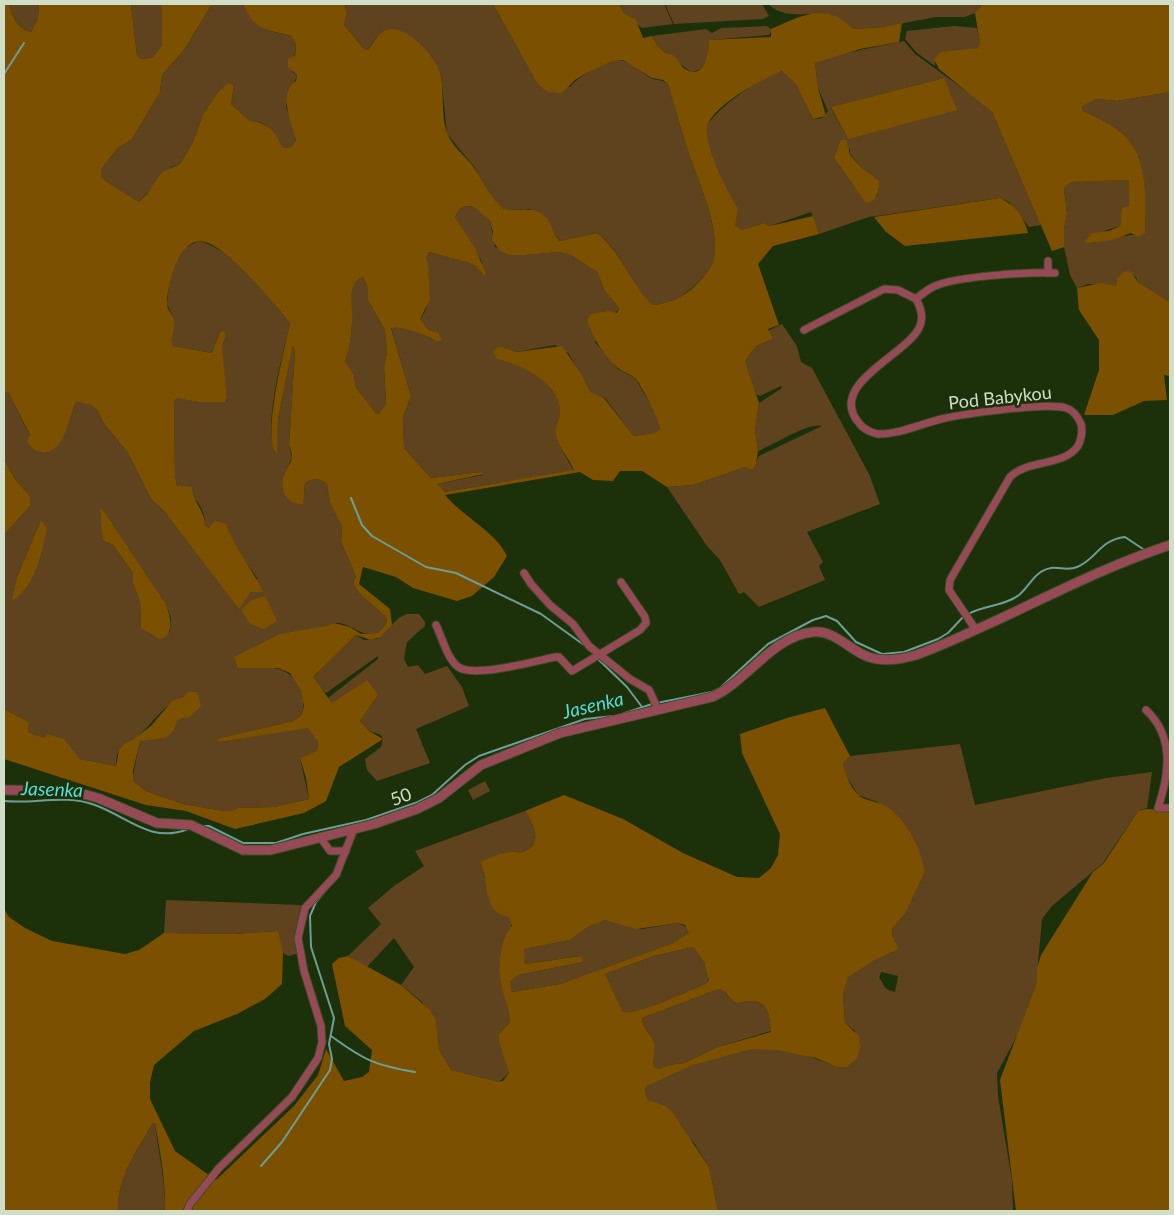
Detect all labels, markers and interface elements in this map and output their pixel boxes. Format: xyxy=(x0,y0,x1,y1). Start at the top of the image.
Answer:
street label: Pod Babykou xyxy=(947,381,1053,413)
water label: Jasenka xyxy=(559,686,626,723)
water label: Jasenka xyxy=(20,776,83,801)
street label: 50 xyxy=(387,782,414,810)

